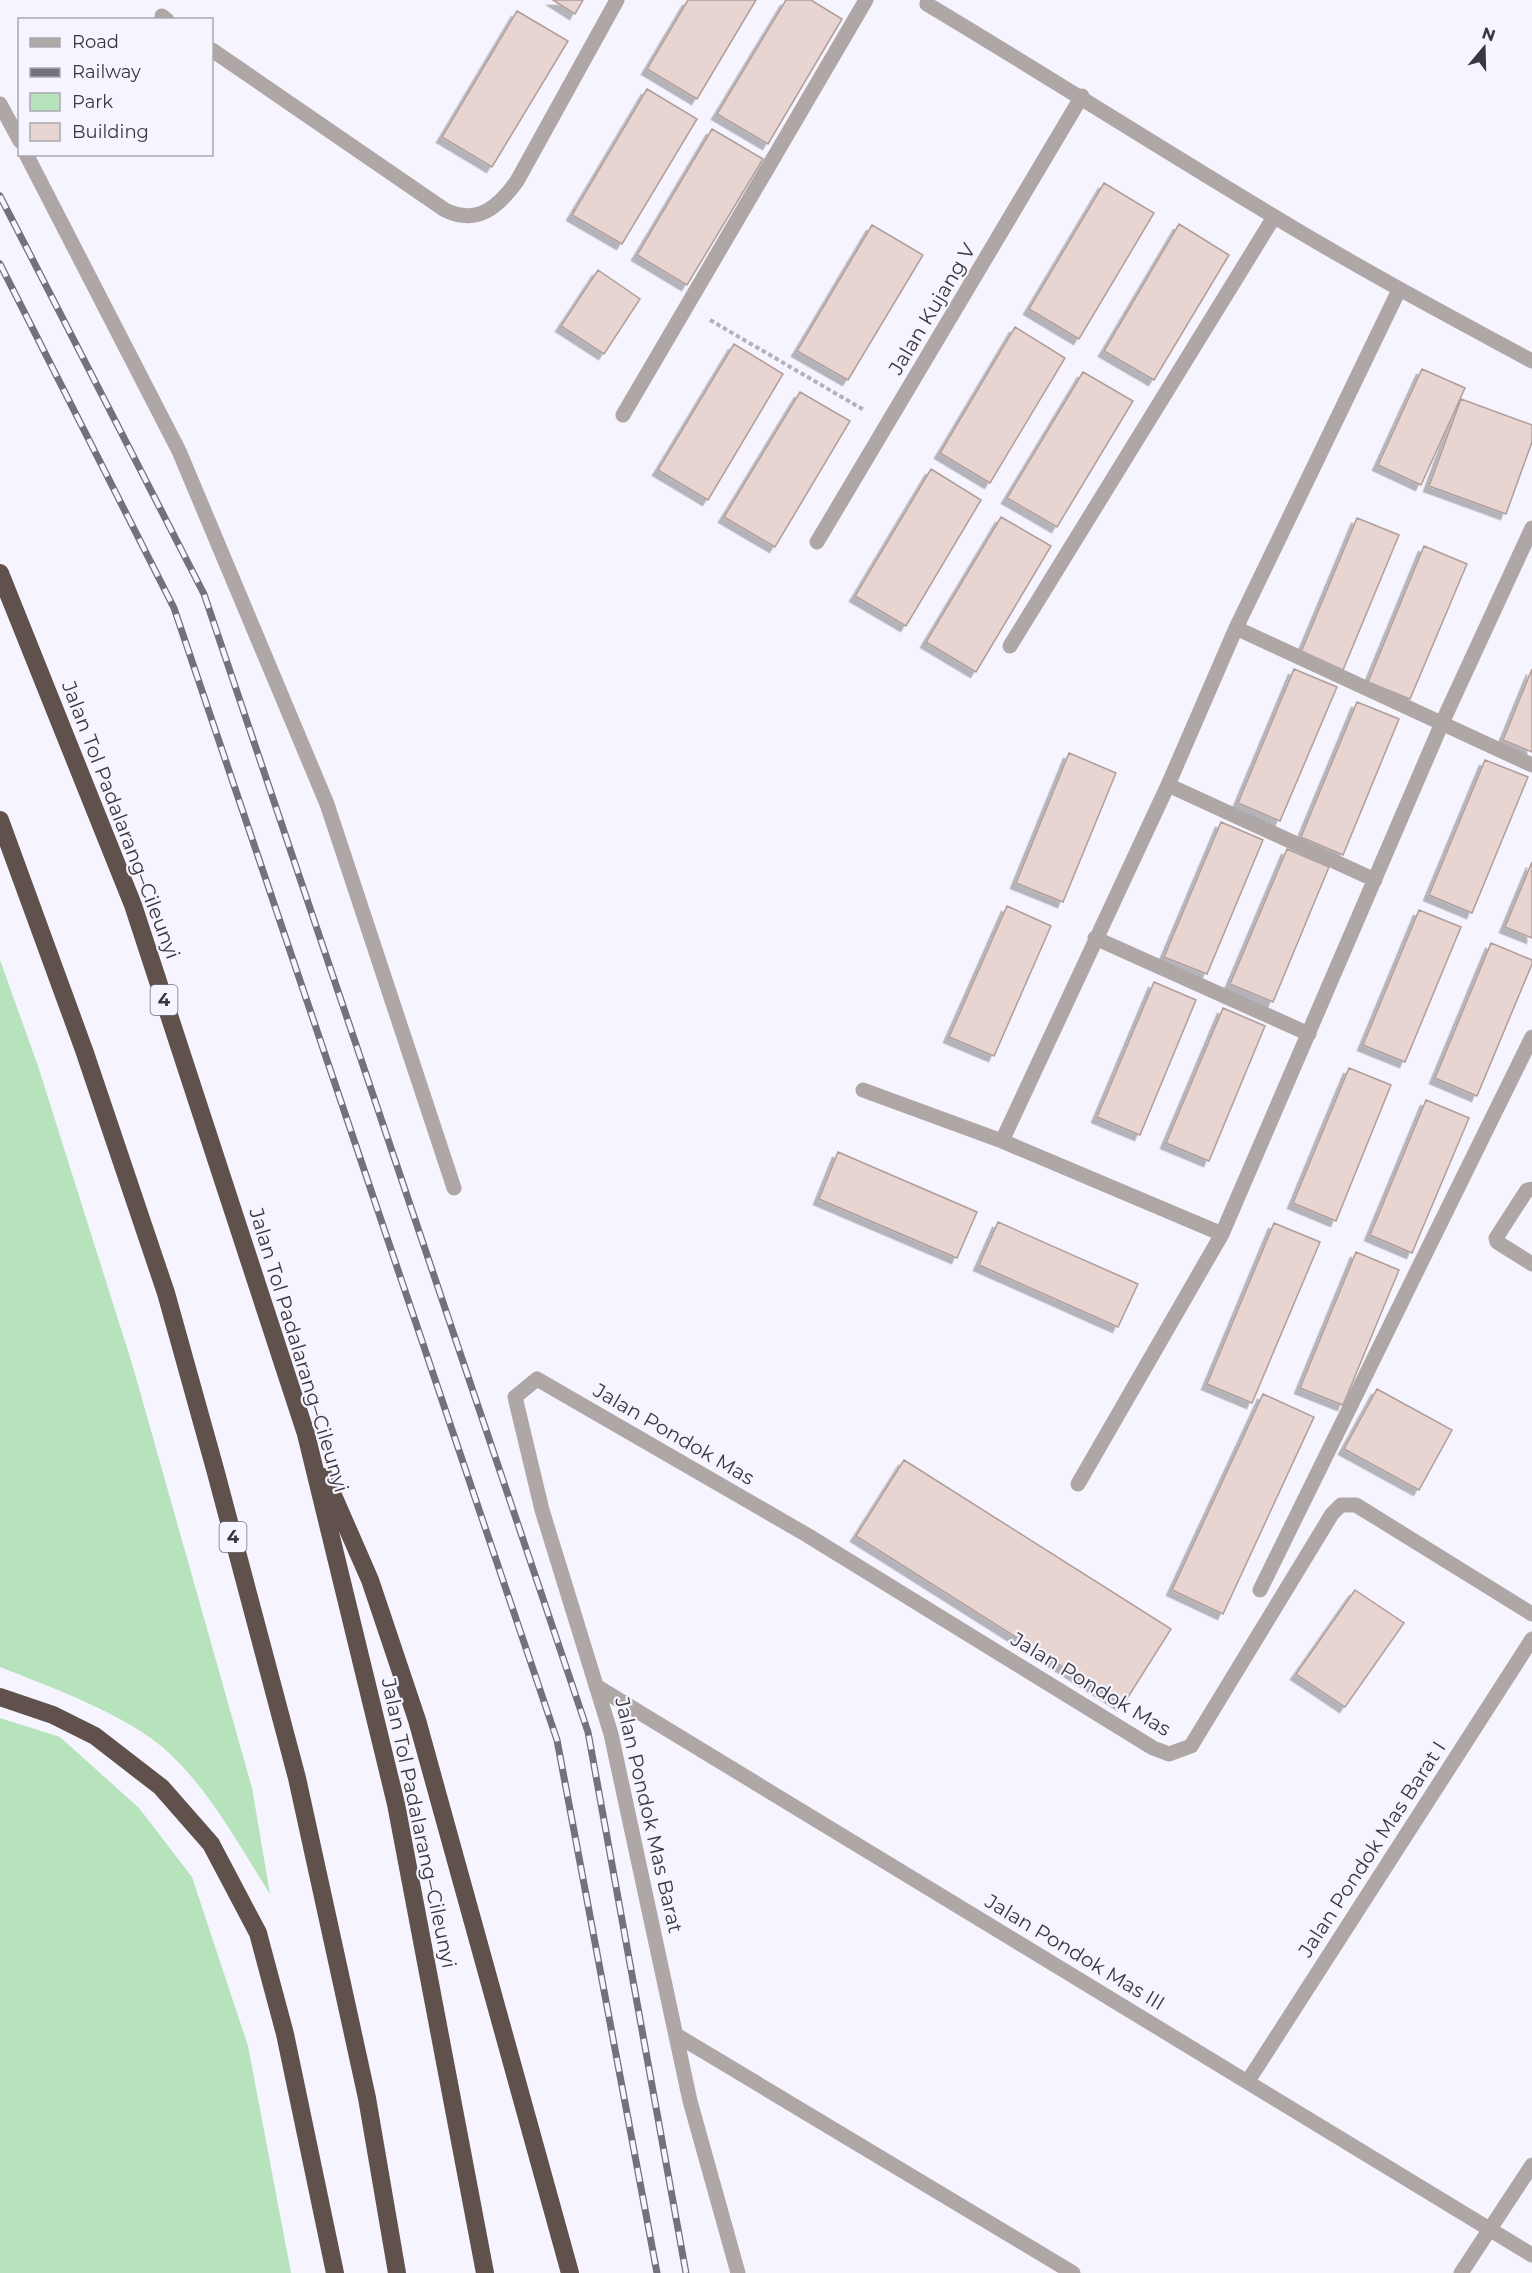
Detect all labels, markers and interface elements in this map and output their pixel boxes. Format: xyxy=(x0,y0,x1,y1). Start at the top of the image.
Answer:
legend xyxy=(18,18,213,156)
north arrow xyxy=(1454,18,1514,78)
text: N xyxy=(1480,23,1498,45)
text: Road xyxy=(72,31,119,53)
text: Railway xyxy=(72,61,141,83)
text: Park xyxy=(72,91,113,113)
text: Building xyxy=(72,121,149,143)
street label: Jalan Kujang V xyxy=(883,239,981,380)
street label: Jalan Tol Padalarang–Cileunyi xyxy=(56,677,185,962)
road number: 4 xyxy=(150,985,178,1015)
street label: Jalan Tol Padalarang–Cileunyi xyxy=(244,1204,354,1495)
street label: Jalan Pondok Mas xyxy=(588,1378,759,1490)
road number: 4 xyxy=(220,1522,246,1552)
street label: Jalan Pondok Mas xyxy=(1006,1626,1175,1741)
street label: Jalan Tol Padalarang–Cileunyi xyxy=(376,1675,461,1970)
street label: Jalan Pondok Mas Barat xyxy=(610,1694,688,1935)
street label: Jalan Pondok Mas Barat I xyxy=(1293,1737,1451,1962)
street label: Jalan Pondok Mas III xyxy=(980,1888,1169,2015)

